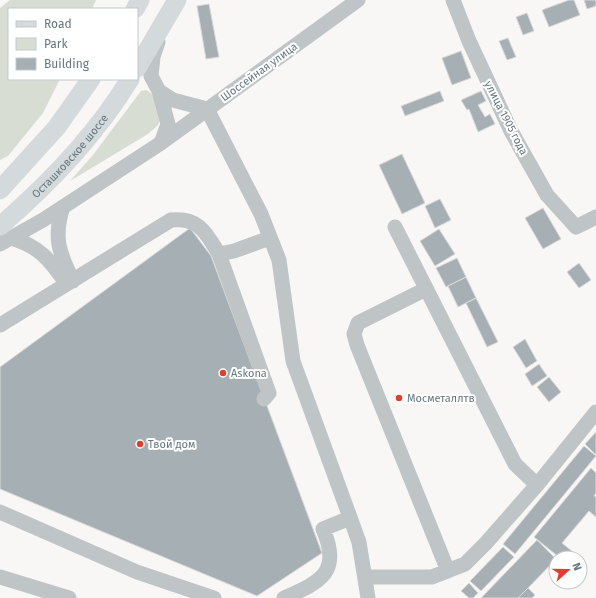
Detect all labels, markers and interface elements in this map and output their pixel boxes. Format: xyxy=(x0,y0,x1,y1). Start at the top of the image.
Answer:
legend xyxy=(8,8,138,80)
text: Road xyxy=(44,17,72,31)
text: Park xyxy=(44,37,68,51)
street label: Шоссейная улица xyxy=(218,40,300,104)
text: Building xyxy=(44,57,90,71)
street label: улица 1905 года xyxy=(482,79,530,157)
street label: Осташковское шоссе xyxy=(29,112,111,201)
place label: Askona xyxy=(231,367,267,380)
marker: Askona xyxy=(218,368,228,378)
place label: Мосметаллтв xyxy=(407,392,475,405)
marker: Мосметаллтв xyxy=(394,393,404,403)
place label: Твой дом xyxy=(148,438,195,451)
marker: Твой дом xyxy=(135,439,145,449)
north arrow xyxy=(548,550,588,590)
text: N xyxy=(569,561,584,572)

